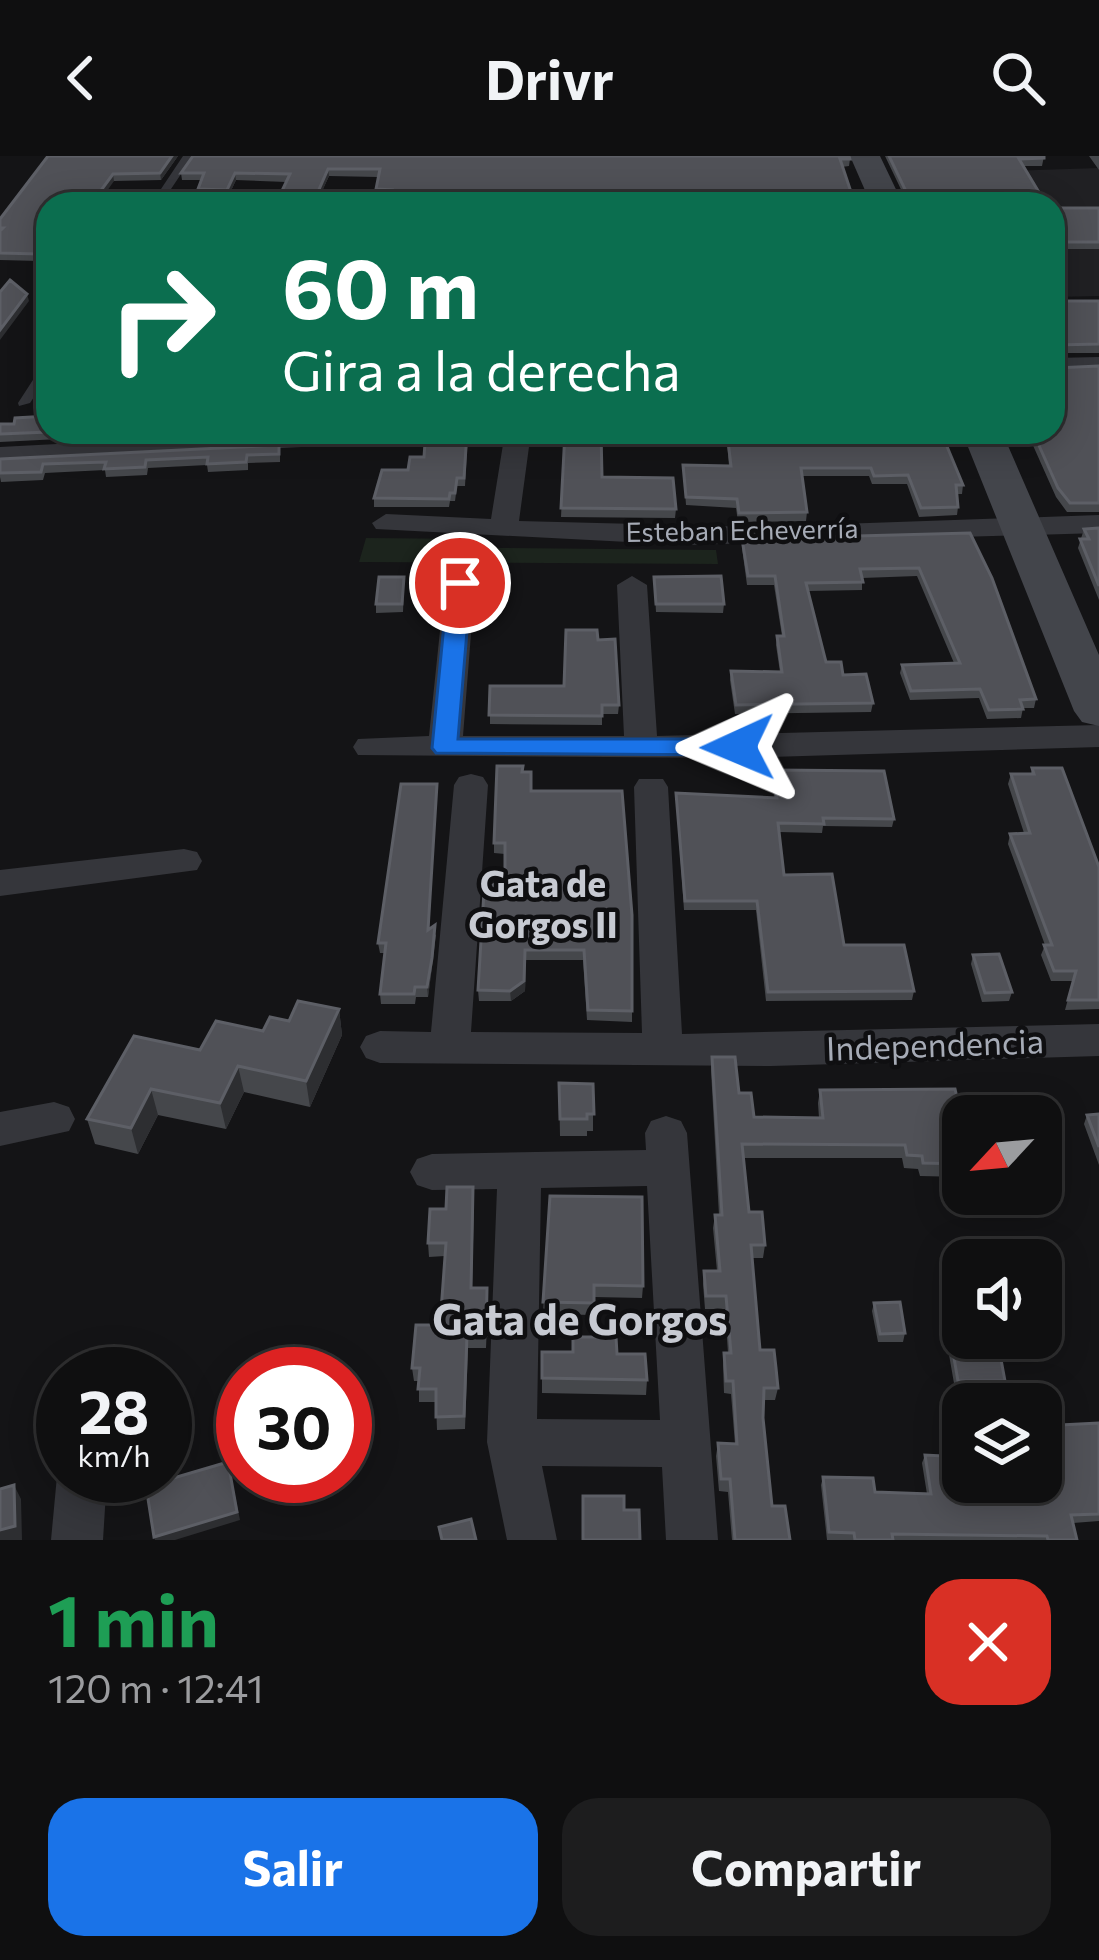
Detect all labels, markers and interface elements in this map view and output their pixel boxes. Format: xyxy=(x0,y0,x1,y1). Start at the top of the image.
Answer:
icon: back xyxy=(48,45,114,111)
text: Drivr xyxy=(485,45,614,111)
icon: search xyxy=(985,45,1051,111)
text: 60 m xyxy=(282,234,479,336)
icon: right xyxy=(84,240,240,396)
text: Gira a la derecha xyxy=(282,336,681,402)
street label: Esteban Echeverría xyxy=(625,511,859,548)
pin xyxy=(409,532,511,634)
icon: arrive xyxy=(427,550,493,616)
position arrow xyxy=(675,684,801,810)
district label: Gata de Gorgos II xyxy=(468,860,618,945)
street label: Independencia xyxy=(825,1019,1045,1068)
north arrow xyxy=(942,1095,1062,1215)
map controls xyxy=(942,1095,1062,1503)
button: sound xyxy=(942,1239,1062,1359)
district label: Gata de Gorgos xyxy=(432,1292,728,1344)
speed limit sign: 30 xyxy=(216,1347,372,1503)
text: 28 xyxy=(79,1373,149,1446)
button: layers xyxy=(942,1383,1062,1503)
text: km/h xyxy=(78,1436,150,1473)
text: 1 min xyxy=(48,1574,219,1662)
button: close xyxy=(925,1579,1051,1705)
text: 120 m · 12:41 xyxy=(48,1663,264,1711)
button: Salir xyxy=(48,1798,538,1936)
button: Compartir xyxy=(562,1798,1051,1936)

